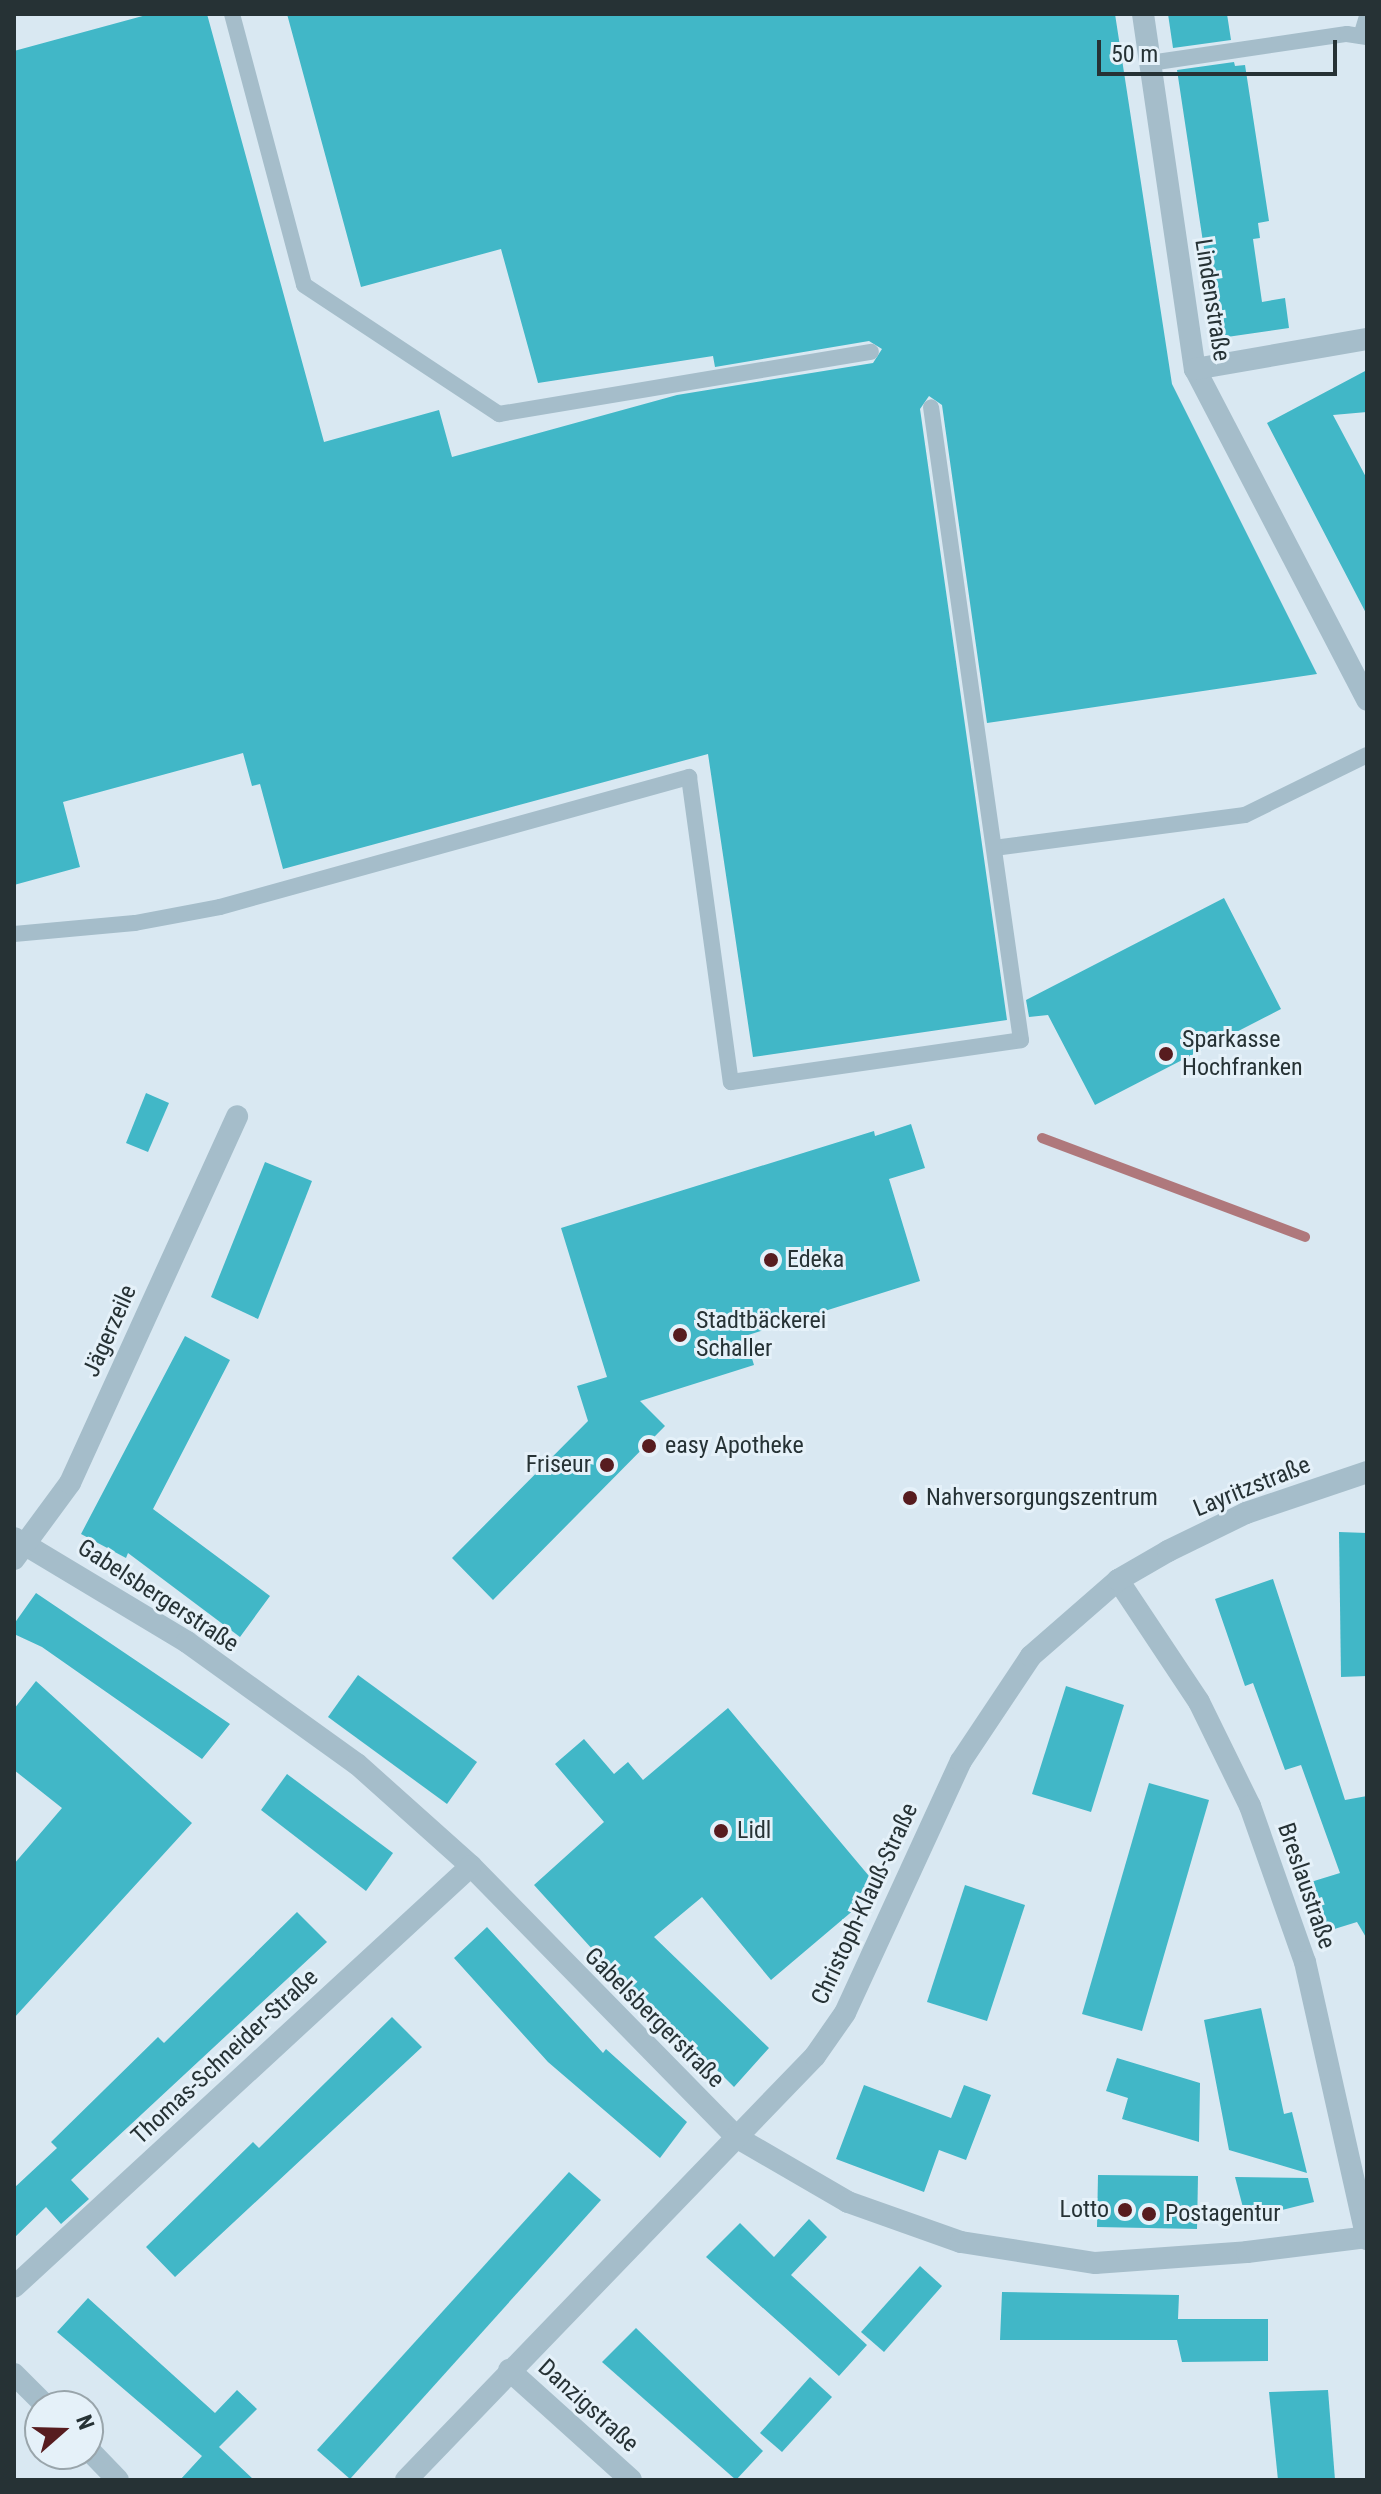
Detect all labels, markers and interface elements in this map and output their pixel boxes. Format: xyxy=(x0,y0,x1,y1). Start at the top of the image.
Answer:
scale bar xyxy=(1101,24,1341,74)
text: 50 m xyxy=(1111,40,1158,68)
street label: Lindenstraße xyxy=(1188,237,1236,363)
place label: Sparkasse Hochfranken xyxy=(1182,1026,1303,1082)
marker: Sparkasse Hochfranken xyxy=(1157,1045,1175,1063)
place label: Edeka xyxy=(787,1246,844,1274)
marker: Edeka xyxy=(762,1251,780,1269)
street label: Jägerzeile xyxy=(77,1281,143,1381)
place label: Stadtbäckerei Schaller xyxy=(696,1307,826,1363)
marker: Stadtbäckerei Schaller xyxy=(671,1326,689,1344)
place label: easy Apotheke xyxy=(665,1432,804,1460)
marker: easy Apotheke xyxy=(640,1437,658,1455)
place label: Friseur xyxy=(526,1451,591,1479)
street label: Layritzstraße xyxy=(1189,1451,1315,1523)
marker: Friseur xyxy=(598,1456,616,1474)
place label: Nahversorgungszentrum xyxy=(926,1484,1158,1512)
marker: Nahversorgungszentrum xyxy=(901,1489,919,1507)
street label: Gabelsbergerstraße xyxy=(72,1533,244,1659)
street label: Christoph-Klauß-Straße xyxy=(806,1799,924,2009)
place label: Lidl xyxy=(737,1817,771,1845)
street label: Breslaustraße xyxy=(1271,1819,1341,1953)
marker: Lidl xyxy=(712,1822,730,1840)
street label: Gabelsbergerstraße xyxy=(578,1942,730,2094)
street label: Thomas-Schneider-Straße xyxy=(126,1963,324,2151)
place label: Lotto xyxy=(1060,2196,1109,2224)
place label: Postagentur xyxy=(1165,2200,1280,2228)
marker: Lotto xyxy=(1116,2201,1134,2219)
marker: Postagentur xyxy=(1140,2205,1158,2223)
street label: Danzigstraße xyxy=(532,2354,644,2458)
north arrow xyxy=(24,2390,104,2470)
text: N xyxy=(71,2412,99,2433)

